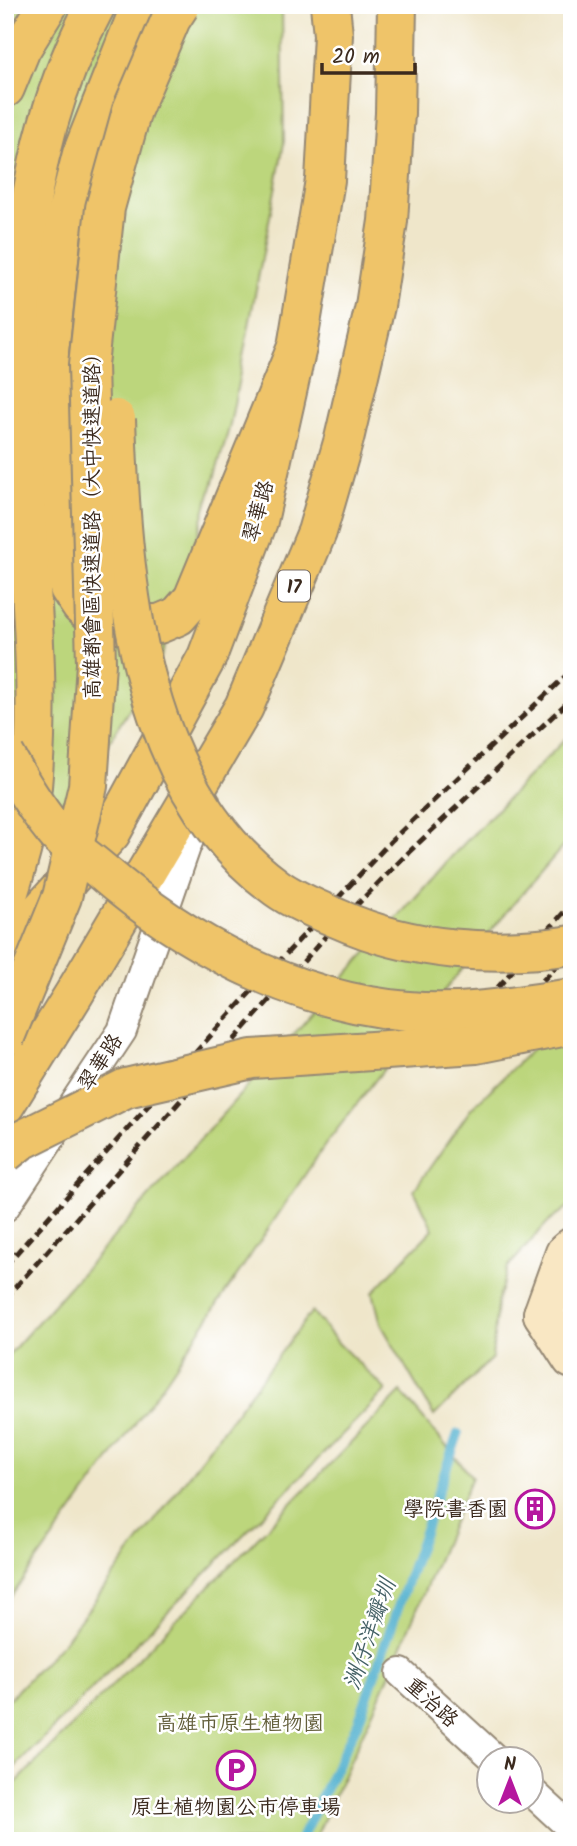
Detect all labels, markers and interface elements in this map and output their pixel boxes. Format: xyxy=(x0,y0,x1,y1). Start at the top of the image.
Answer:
scale bar xyxy=(322,32,414,76)
text: 20 m xyxy=(332,41,380,74)
street label: 高雄都會區快速道路（大中快速道路） xyxy=(77,343,110,700)
street label: 翠華路 xyxy=(235,477,284,546)
road number: 17 xyxy=(278,570,310,601)
street label: 翠華路 xyxy=(70,1027,132,1098)
building icon: 學院書香園 xyxy=(514,1488,556,1530)
place label: 學院書香園 xyxy=(403,1494,508,1527)
water label: 洲仔洋瓣圳 xyxy=(335,1572,408,1695)
street label: 重治路 xyxy=(397,1670,465,1736)
park label: 高雄市原生植物園 xyxy=(156,1708,324,1741)
north arrow xyxy=(476,1744,546,1814)
parking icon: 原生植物園公巿停車場 xyxy=(215,1749,257,1791)
text: N xyxy=(504,1750,516,1780)
place label: 原生植物園公巿停車場 xyxy=(131,1792,341,1825)

